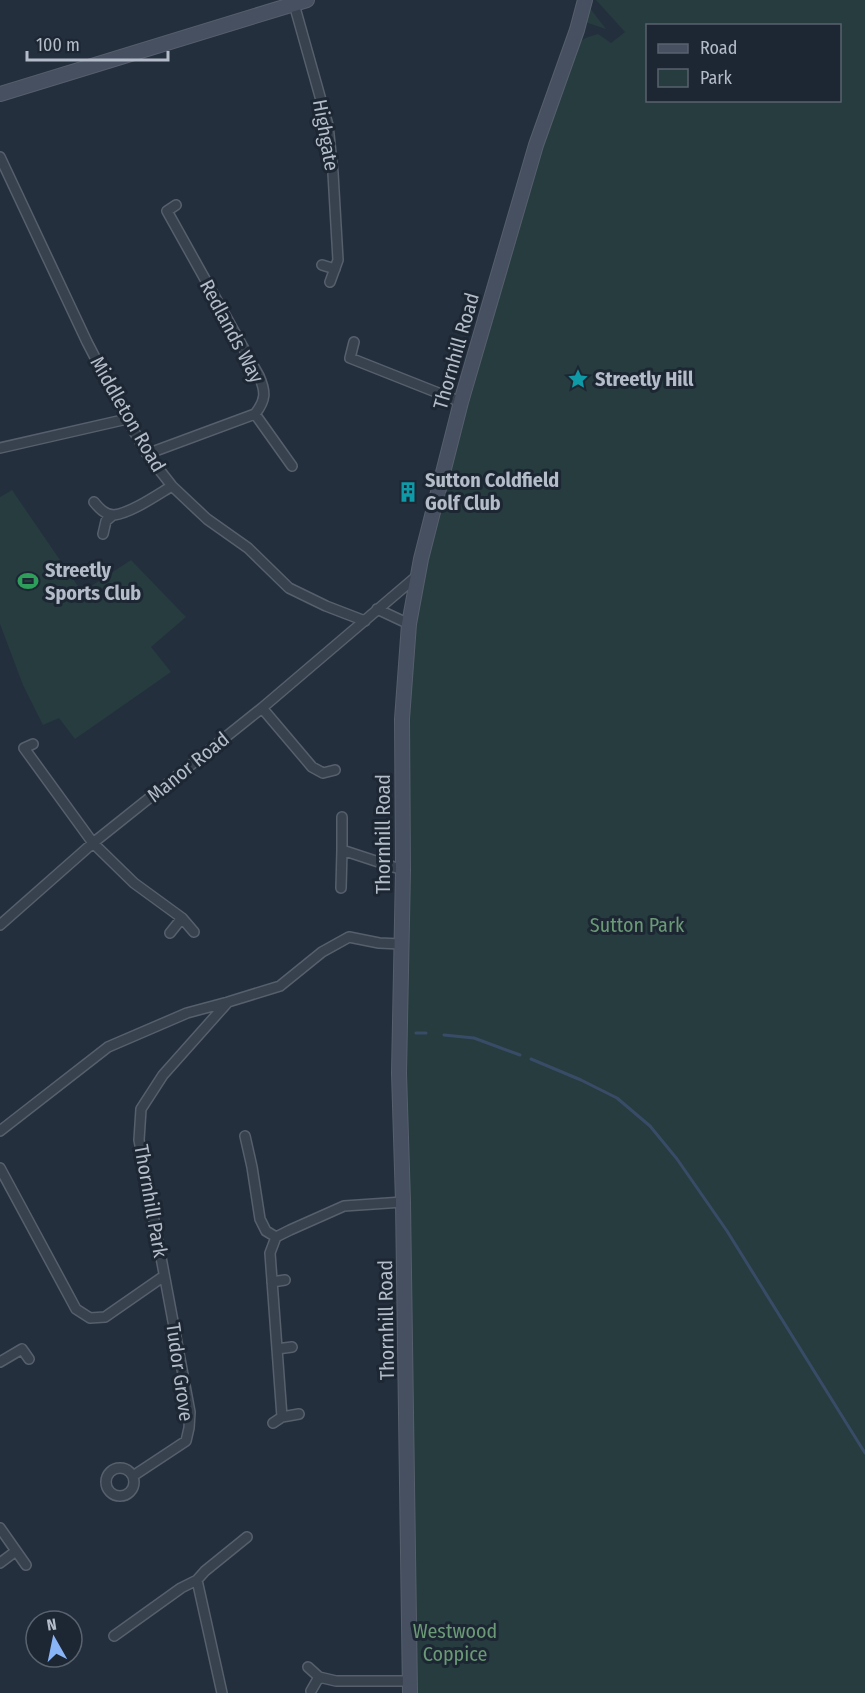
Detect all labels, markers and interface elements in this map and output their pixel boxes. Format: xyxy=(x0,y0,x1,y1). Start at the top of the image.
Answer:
scale bar xyxy=(27,24,168,62)
legend xyxy=(646,24,841,102)
text: 100 m xyxy=(36,34,80,56)
text: Road xyxy=(700,37,737,59)
text: Park xyxy=(700,67,733,89)
street label: Highgate xyxy=(308,97,344,173)
street label: Redlands Way xyxy=(195,275,269,387)
street label: Thornhill Road xyxy=(428,290,484,412)
street label: Middleton Road xyxy=(85,352,171,476)
place icon: Streetly Hill xyxy=(566,367,590,391)
place label: Streetly Hill xyxy=(595,367,694,391)
place label: Sutton Coldfield Golf Club xyxy=(425,468,559,515)
building icon: Sutton Coldfield Golf Club xyxy=(396,480,420,504)
place label: Streetly Sports Club xyxy=(45,558,141,605)
sports icon: Streetly Sports Club xyxy=(16,569,40,593)
street label: Manor Road xyxy=(142,727,234,807)
street label: Thornhill Road xyxy=(371,774,395,894)
park label: Sutton Park xyxy=(590,913,685,937)
street label: Thornhill Park xyxy=(129,1143,173,1260)
street label: Thornhill Road xyxy=(373,1260,399,1380)
street label: Tudor Grove xyxy=(161,1321,199,1423)
north arrow xyxy=(24,1609,84,1669)
text: N xyxy=(46,1615,58,1635)
park label: Westwood Coppice xyxy=(413,1619,497,1666)

